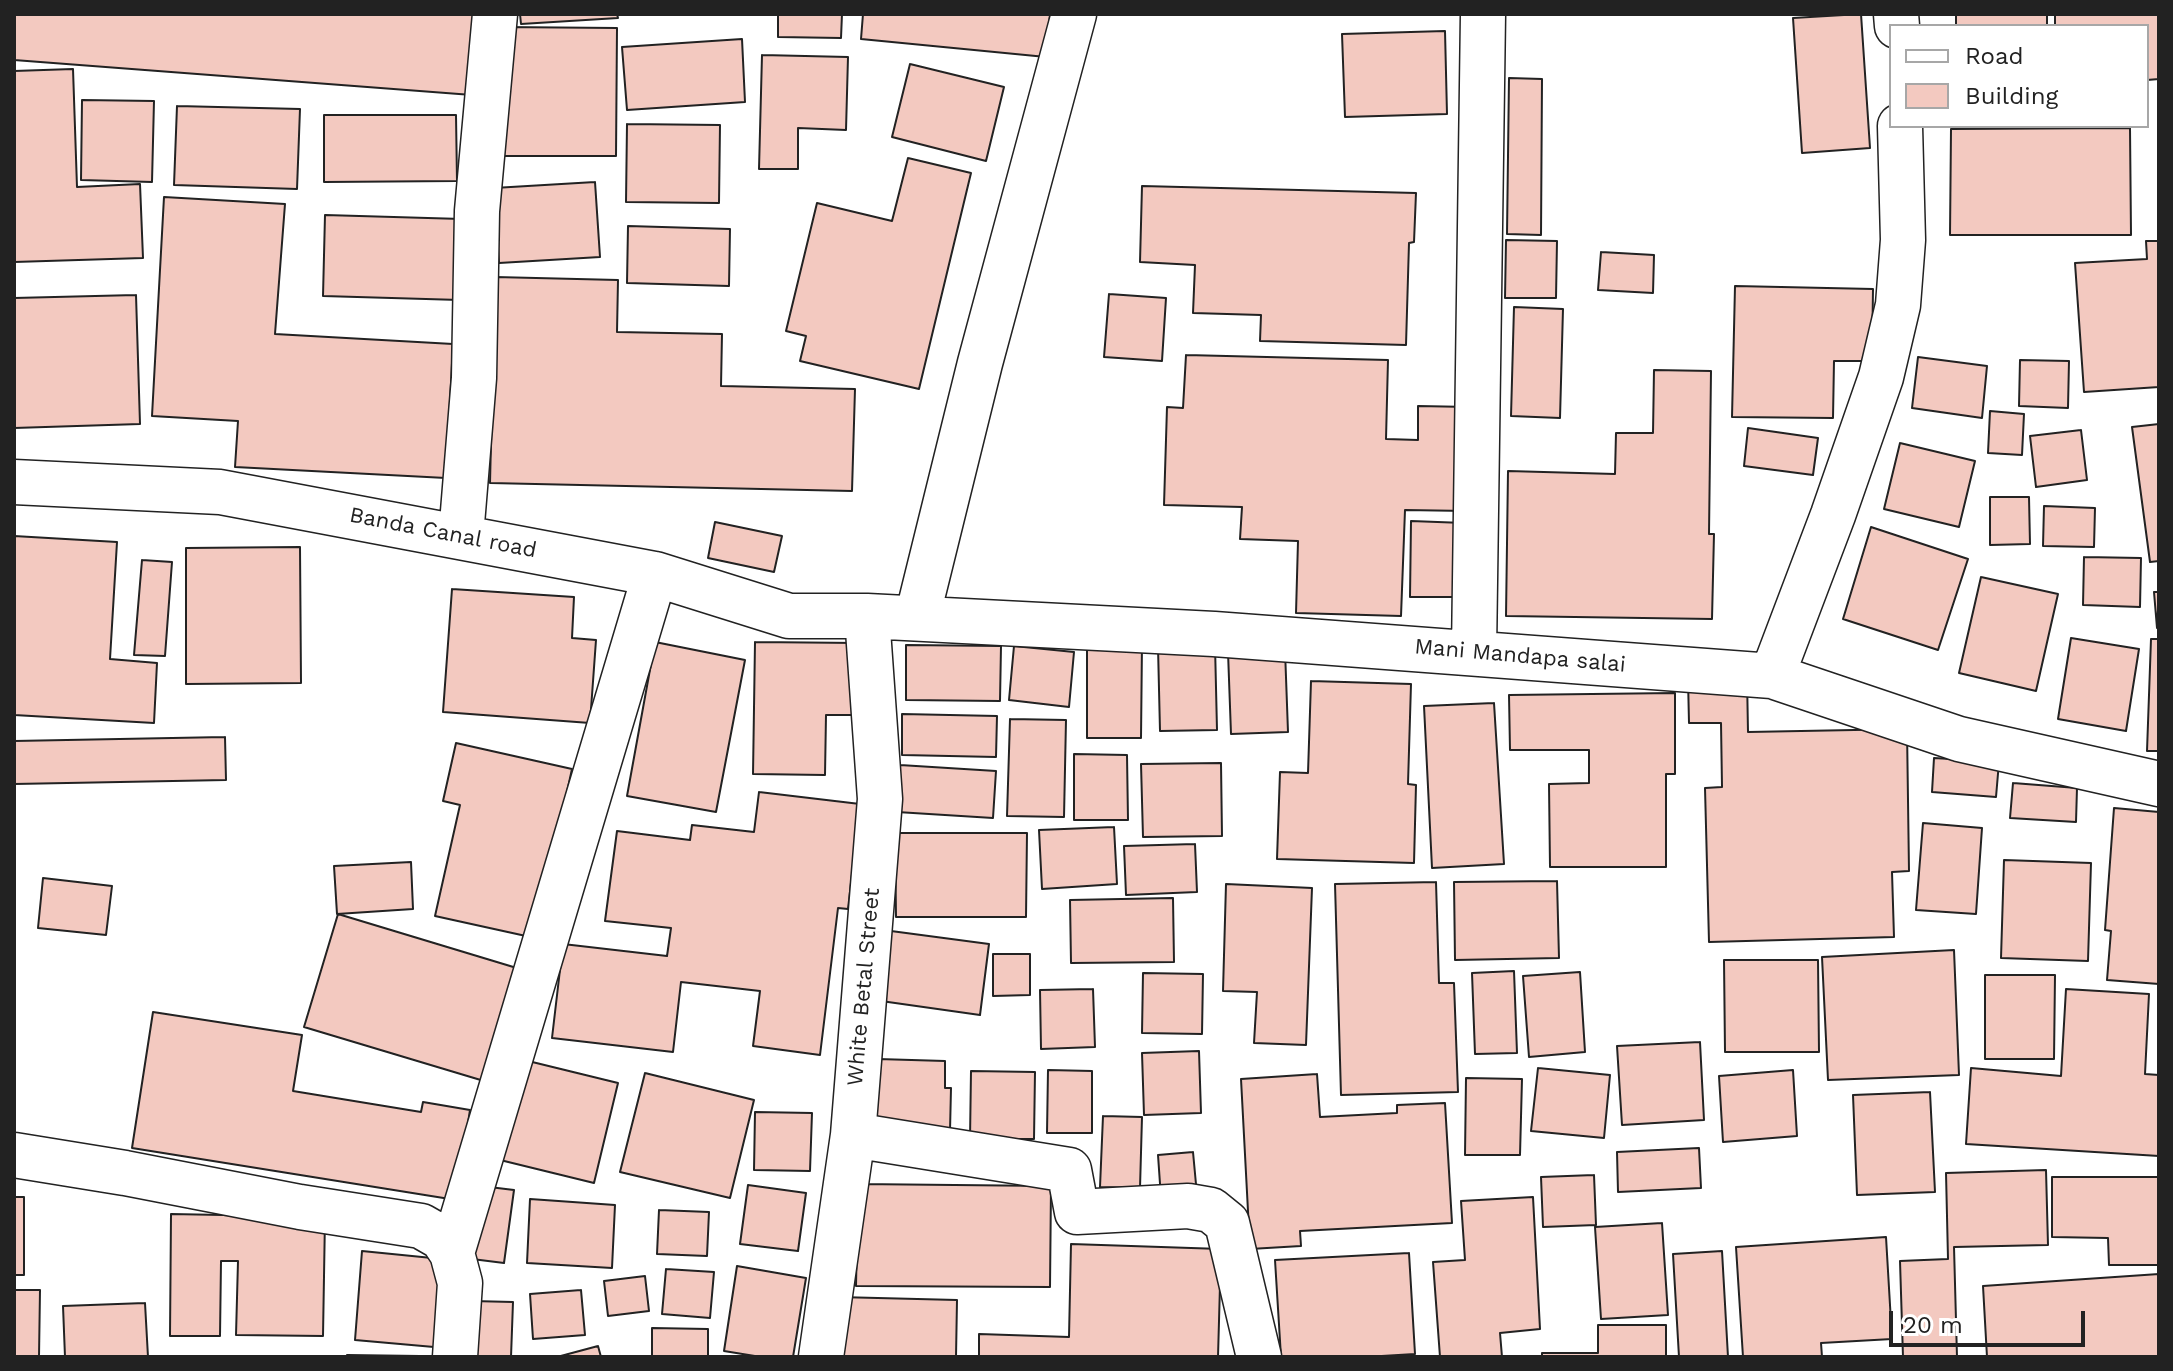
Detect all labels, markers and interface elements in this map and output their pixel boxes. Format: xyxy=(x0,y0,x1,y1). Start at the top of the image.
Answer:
legend xyxy=(1889,24,2149,128)
text: Road xyxy=(1965,42,2024,70)
text: Building xyxy=(1965,82,2058,110)
street label: Banda Canal road xyxy=(347,502,539,564)
street label: Mani Mandapa salai xyxy=(1413,634,1627,678)
street label: White Betal Street xyxy=(842,887,886,1087)
scale bar xyxy=(1893,1295,2089,1345)
text: 20 m xyxy=(1903,1311,1963,1339)

